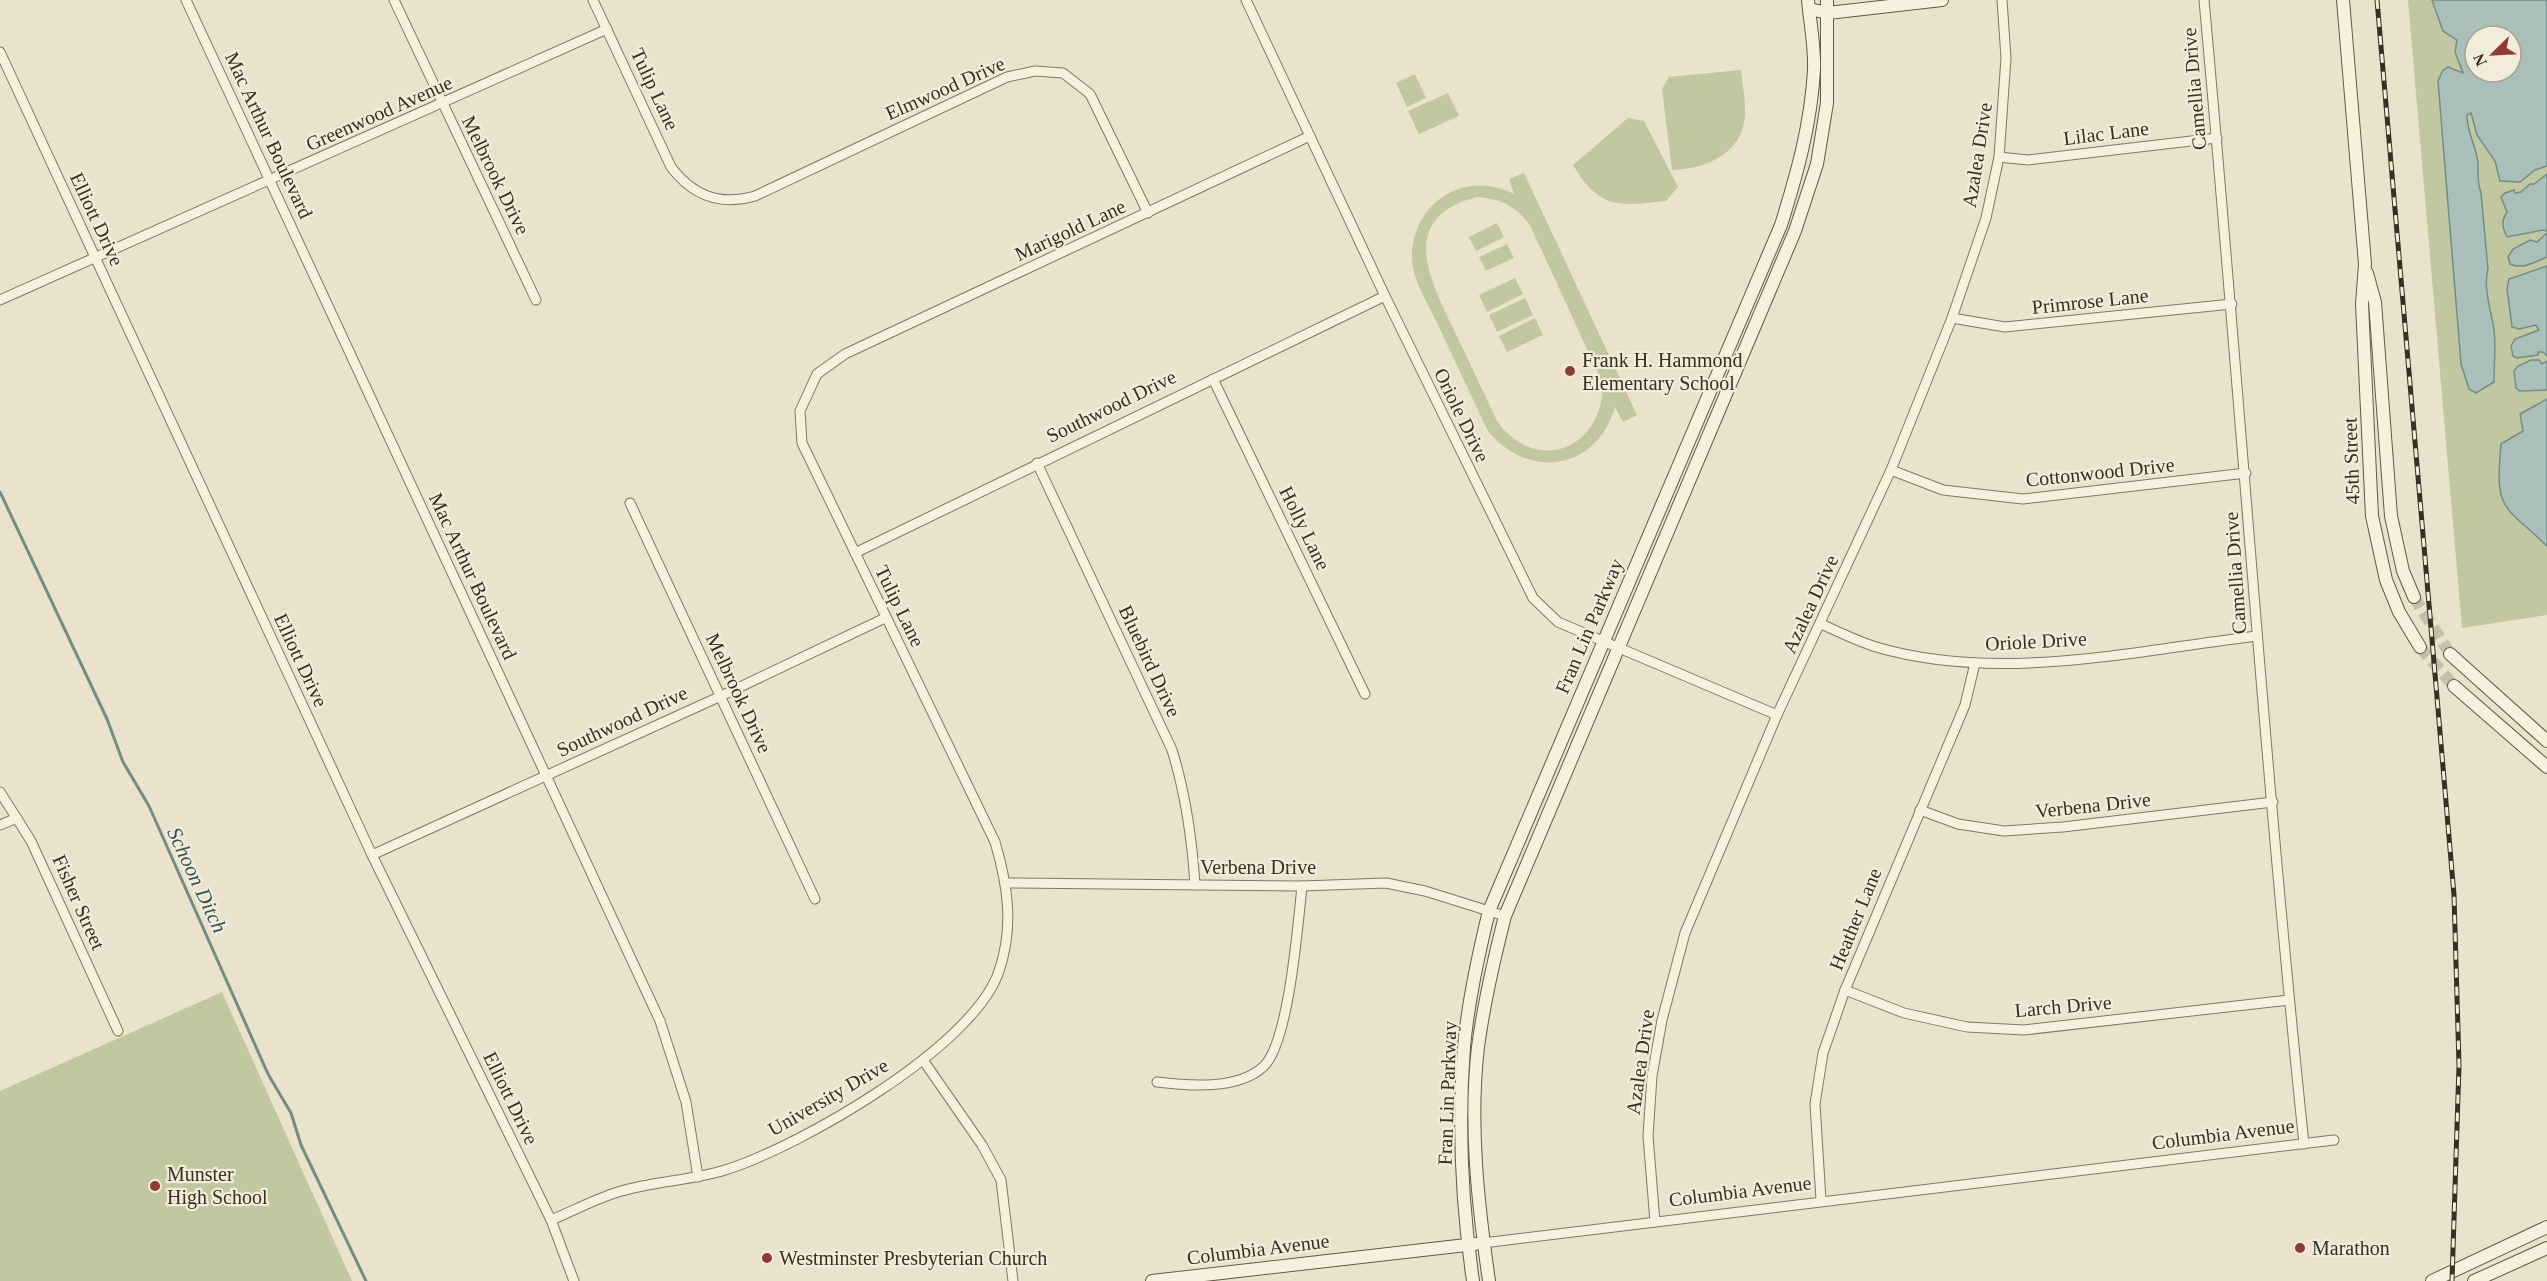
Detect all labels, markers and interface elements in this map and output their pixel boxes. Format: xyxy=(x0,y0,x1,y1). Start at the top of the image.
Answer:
north arrow xyxy=(2463,24,2523,84)
street label: Camellia Drive xyxy=(2178,27,2210,151)
street label: Tulip Lane xyxy=(626,45,684,134)
street label: Mac Arthur Boulevard xyxy=(221,48,317,222)
text: N xyxy=(2469,51,2490,69)
street label: Elmwood Drive xyxy=(882,52,1008,124)
street label: Greenwood Avenue xyxy=(302,71,456,155)
street label: Azalea Drive xyxy=(1958,101,1996,209)
street label: Melbrook Drive xyxy=(458,112,534,238)
street label: Lilac Lane xyxy=(2062,117,2150,149)
street label: Elliott Drive xyxy=(66,169,128,269)
street label: Marigold Lane xyxy=(1011,195,1129,266)
street label: Primrose Lane xyxy=(2031,284,2150,318)
place label: Frank H. Hammond Elementary School xyxy=(1582,349,1743,395)
marker: Frank H. Hammond Elementary School xyxy=(1563,364,1577,378)
street label: Southwood Drive xyxy=(1043,365,1180,447)
street label: Oriole Drive xyxy=(1430,365,1494,466)
street label: 45th Street xyxy=(2338,417,2364,505)
street label: Cottonwood Drive xyxy=(2025,453,2176,491)
street label: Holly Lane xyxy=(1274,482,1335,574)
street label: Mac Arthur Boulevard xyxy=(425,489,521,663)
street label: Camellia Drive xyxy=(2220,511,2250,635)
street label: Azalea Drive xyxy=(1778,551,1842,657)
street label: Fran Lin Parkway xyxy=(1551,555,1628,697)
street label: Tulip Lane xyxy=(870,562,929,651)
street label: Bluebird Drive xyxy=(1115,602,1185,720)
street label: Elliott Drive xyxy=(270,610,332,710)
street label: Oriole Drive xyxy=(1985,627,2087,655)
street label: Melbrook Drive xyxy=(702,630,776,756)
street label: Southwood Drive xyxy=(553,681,691,761)
street label: Verbena Drive xyxy=(2034,788,2152,822)
water label: Schoon Ditch xyxy=(162,823,232,937)
street label: Fisher Street xyxy=(48,851,110,953)
street label: Verbena Drive xyxy=(1200,856,1316,878)
street label: Heather Lane xyxy=(1825,865,1886,973)
street label: Larch Drive xyxy=(2014,991,2112,1021)
street label: Azalea Drive xyxy=(1622,1008,1658,1116)
street label: Fran Lin Parkway xyxy=(1433,1020,1462,1166)
street label: Elliott Drive xyxy=(479,1048,543,1148)
street label: University Drive xyxy=(764,1054,893,1141)
street label: Columbia Avenue xyxy=(2150,1114,2296,1154)
place label: Munster High School xyxy=(167,1163,268,1209)
street label: Columbia Avenue xyxy=(1667,1171,1813,1211)
marker: Munster High School xyxy=(148,1179,162,1193)
street label: Columbia Avenue xyxy=(1185,1229,1331,1269)
place label: Marathon xyxy=(2312,1237,2390,1259)
marker: Marathon xyxy=(2293,1241,2307,1255)
place label: Westminster Presbyterian Church xyxy=(779,1247,1047,1270)
marker: Westminster Presbyterian Church xyxy=(760,1251,774,1265)

